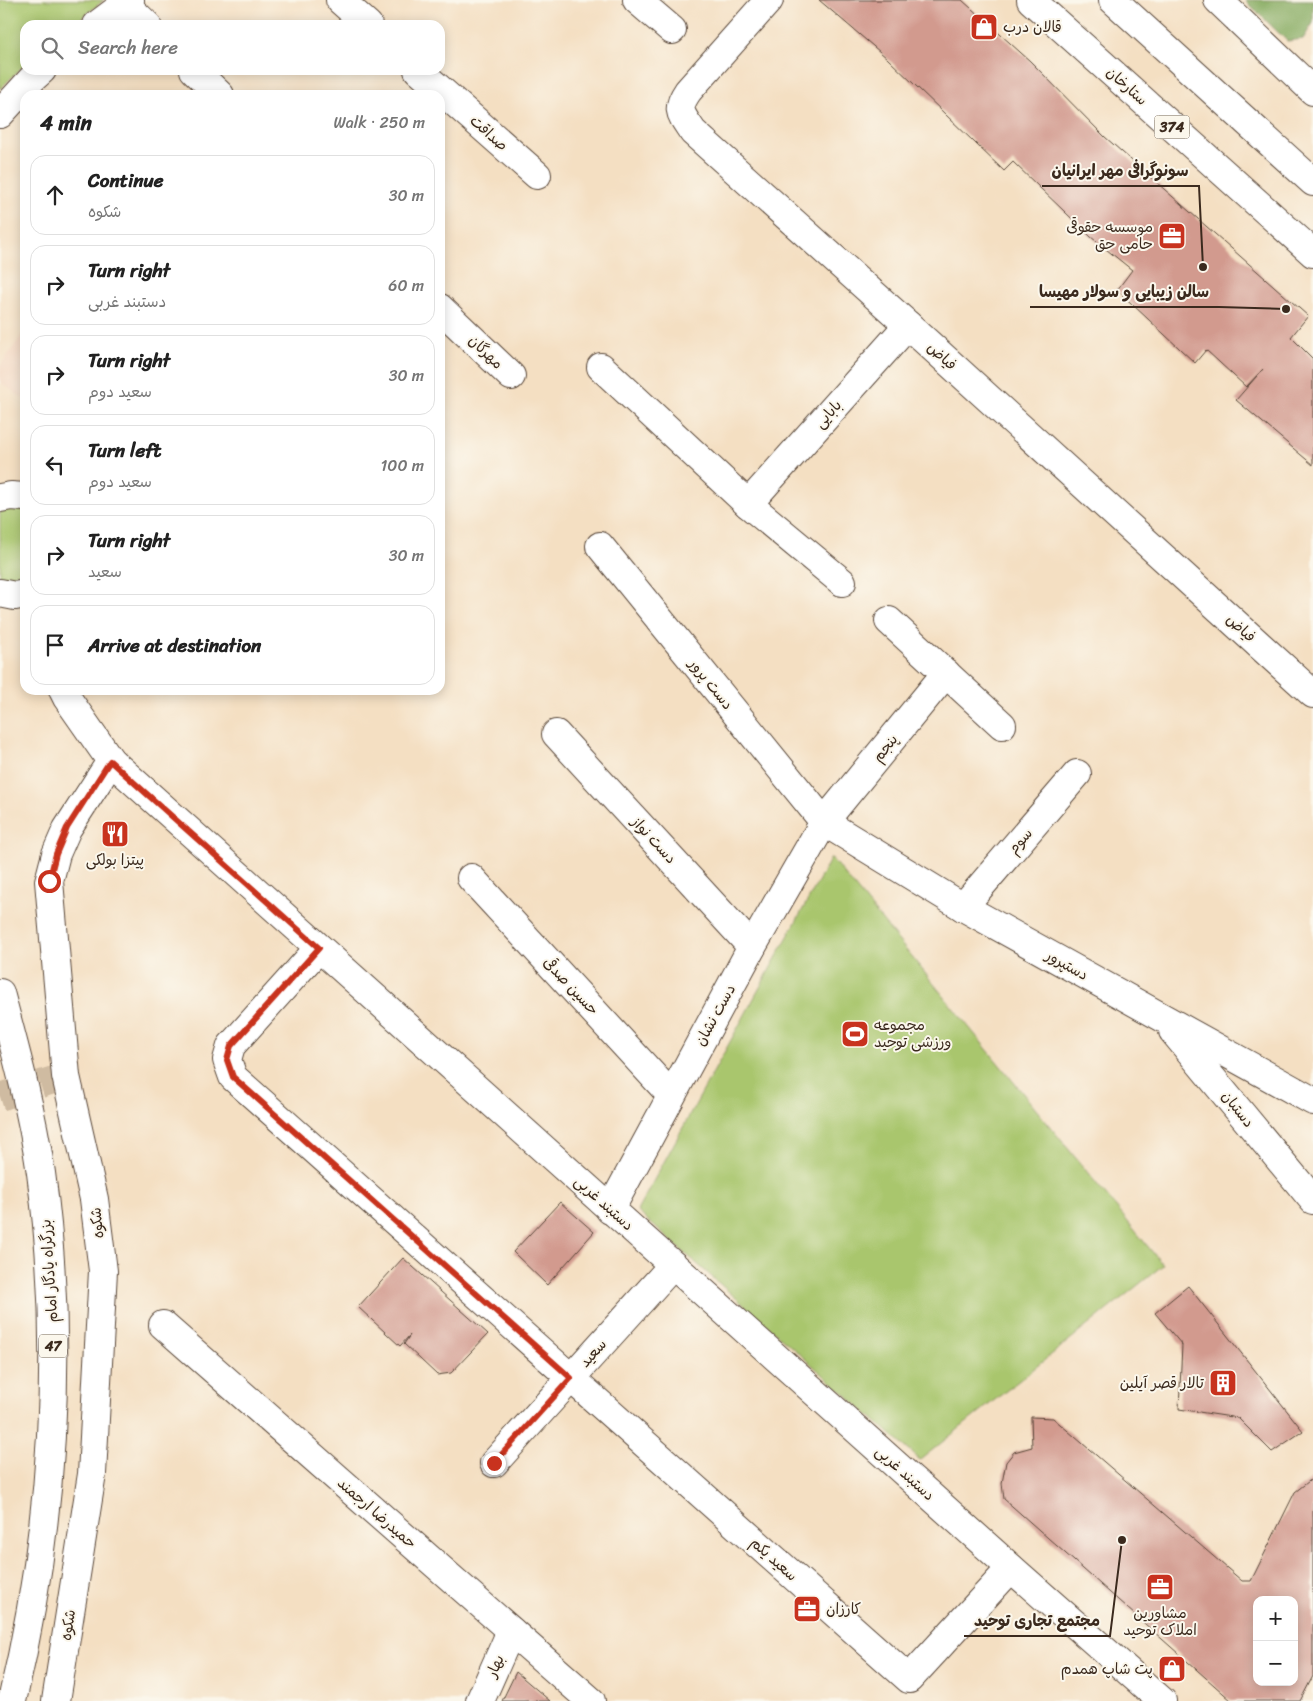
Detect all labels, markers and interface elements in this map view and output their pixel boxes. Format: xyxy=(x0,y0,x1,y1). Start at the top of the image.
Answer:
shop icon: قالان درب xyxy=(969,12,999,42)
place label: قالان درب xyxy=(1003,14,1062,40)
search box xyxy=(20,20,445,75)
text: Search here xyxy=(78,31,178,64)
icon: search xyxy=(38,34,66,62)
street label: ستارخان xyxy=(1100,60,1154,112)
text: 4 min xyxy=(40,104,92,142)
text: Walk · 250 m xyxy=(333,108,425,137)
street label: صداقت xyxy=(464,108,514,158)
road number: 374 xyxy=(1154,115,1190,138)
callout: سونوگرافی مهر ایرانیان xyxy=(1042,155,1199,186)
text: سونوگرافی مهر ایرانیان xyxy=(1052,156,1188,185)
text: Continue xyxy=(88,164,164,197)
icon: ahead xyxy=(41,181,69,209)
text: 30 m xyxy=(389,181,424,210)
text: شکوه xyxy=(88,197,122,226)
place label: موسسه حقوقی حامی حق xyxy=(1066,214,1153,257)
office icon: موسسه حقوقی حامی حق xyxy=(1157,221,1187,251)
text: Turn right xyxy=(88,254,170,287)
icon: right xyxy=(41,271,69,299)
text: 60 m xyxy=(388,271,424,300)
callout: سالن زیبایی و سولار مهیسا xyxy=(1030,276,1219,307)
text: سالن زیبایی و سولار مهیسا xyxy=(1039,277,1209,306)
text: دستبند غربی xyxy=(88,287,166,316)
street label: مهرگان xyxy=(462,328,510,376)
street label: فیاض xyxy=(921,335,963,377)
text: Turn right xyxy=(88,344,170,377)
icon: right xyxy=(41,361,69,389)
text: 30 m xyxy=(389,361,424,390)
text: سعید دوم xyxy=(88,377,152,406)
street label: بابایی xyxy=(808,394,848,434)
text: Turn left xyxy=(88,434,161,467)
icon: left xyxy=(41,451,69,479)
text: 100 m xyxy=(380,451,424,480)
text: سعید دوم xyxy=(88,467,152,496)
text: Turn right xyxy=(88,524,170,557)
icon: right xyxy=(41,541,69,569)
text: 30 m xyxy=(389,541,424,570)
text: سعید xyxy=(88,557,122,586)
street label: فیاض xyxy=(1220,607,1262,649)
text: Arrive at destination xyxy=(88,629,261,662)
icon: arrive xyxy=(41,631,69,659)
street label: دست پرور xyxy=(681,652,740,716)
street label: پنجم xyxy=(865,728,905,768)
street label: دست نواز xyxy=(624,809,683,870)
restaurant icon: پیتزا بولکی xyxy=(100,819,130,849)
street label: سوم xyxy=(1001,822,1039,860)
place label: پیتزا بولکی xyxy=(86,847,144,873)
route start xyxy=(38,870,61,893)
street label: دستپرور xyxy=(1040,942,1093,988)
street label: حسین صدقی xyxy=(537,950,605,1022)
street label: دست نشان xyxy=(687,979,743,1051)
place label: مجموعه ورزشی توحید xyxy=(874,1012,951,1055)
sports icon: مجموعه ورزشی توحید xyxy=(840,1019,870,1049)
street label: دستبان xyxy=(1215,1085,1261,1133)
street label: دستبند غربی xyxy=(568,1169,640,1237)
street label: شکوه xyxy=(82,1206,112,1240)
street label: بزرگراه یادگار امام xyxy=(32,1218,66,1324)
street label: سعید xyxy=(573,1333,613,1373)
road number: 47 xyxy=(39,1334,67,1358)
building icon: تالار قصر آیلین xyxy=(1208,1368,1238,1398)
place label: تالار قصر آیلین xyxy=(1120,1370,1205,1396)
street label: دستبند غربی xyxy=(869,1439,941,1507)
route end xyxy=(483,1452,506,1475)
street label: حمیدرضا ارجمند xyxy=(331,1471,423,1555)
street label: سعید یکم xyxy=(744,1530,804,1588)
office icon: مشاورین املاک توحید xyxy=(1145,1572,1175,1602)
office icon: کارزان xyxy=(792,1594,822,1624)
place label: کارزان xyxy=(826,1596,861,1622)
map controls xyxy=(1253,1596,1298,1686)
button: + xyxy=(1253,1596,1298,1641)
place label: مشاورین املاک توحید xyxy=(1123,1600,1197,1643)
callout: مجتمع تجاری توحید xyxy=(964,1605,1110,1636)
text: مجتمع تجاری توحید xyxy=(974,1606,1100,1635)
street label: شکوه xyxy=(53,1607,83,1643)
button: − xyxy=(1253,1641,1298,1686)
street label: بهار xyxy=(478,1650,512,1683)
shop icon: پت شاپ همدم xyxy=(1157,1654,1187,1684)
place label: پت شاپ همدم xyxy=(1061,1656,1153,1682)

